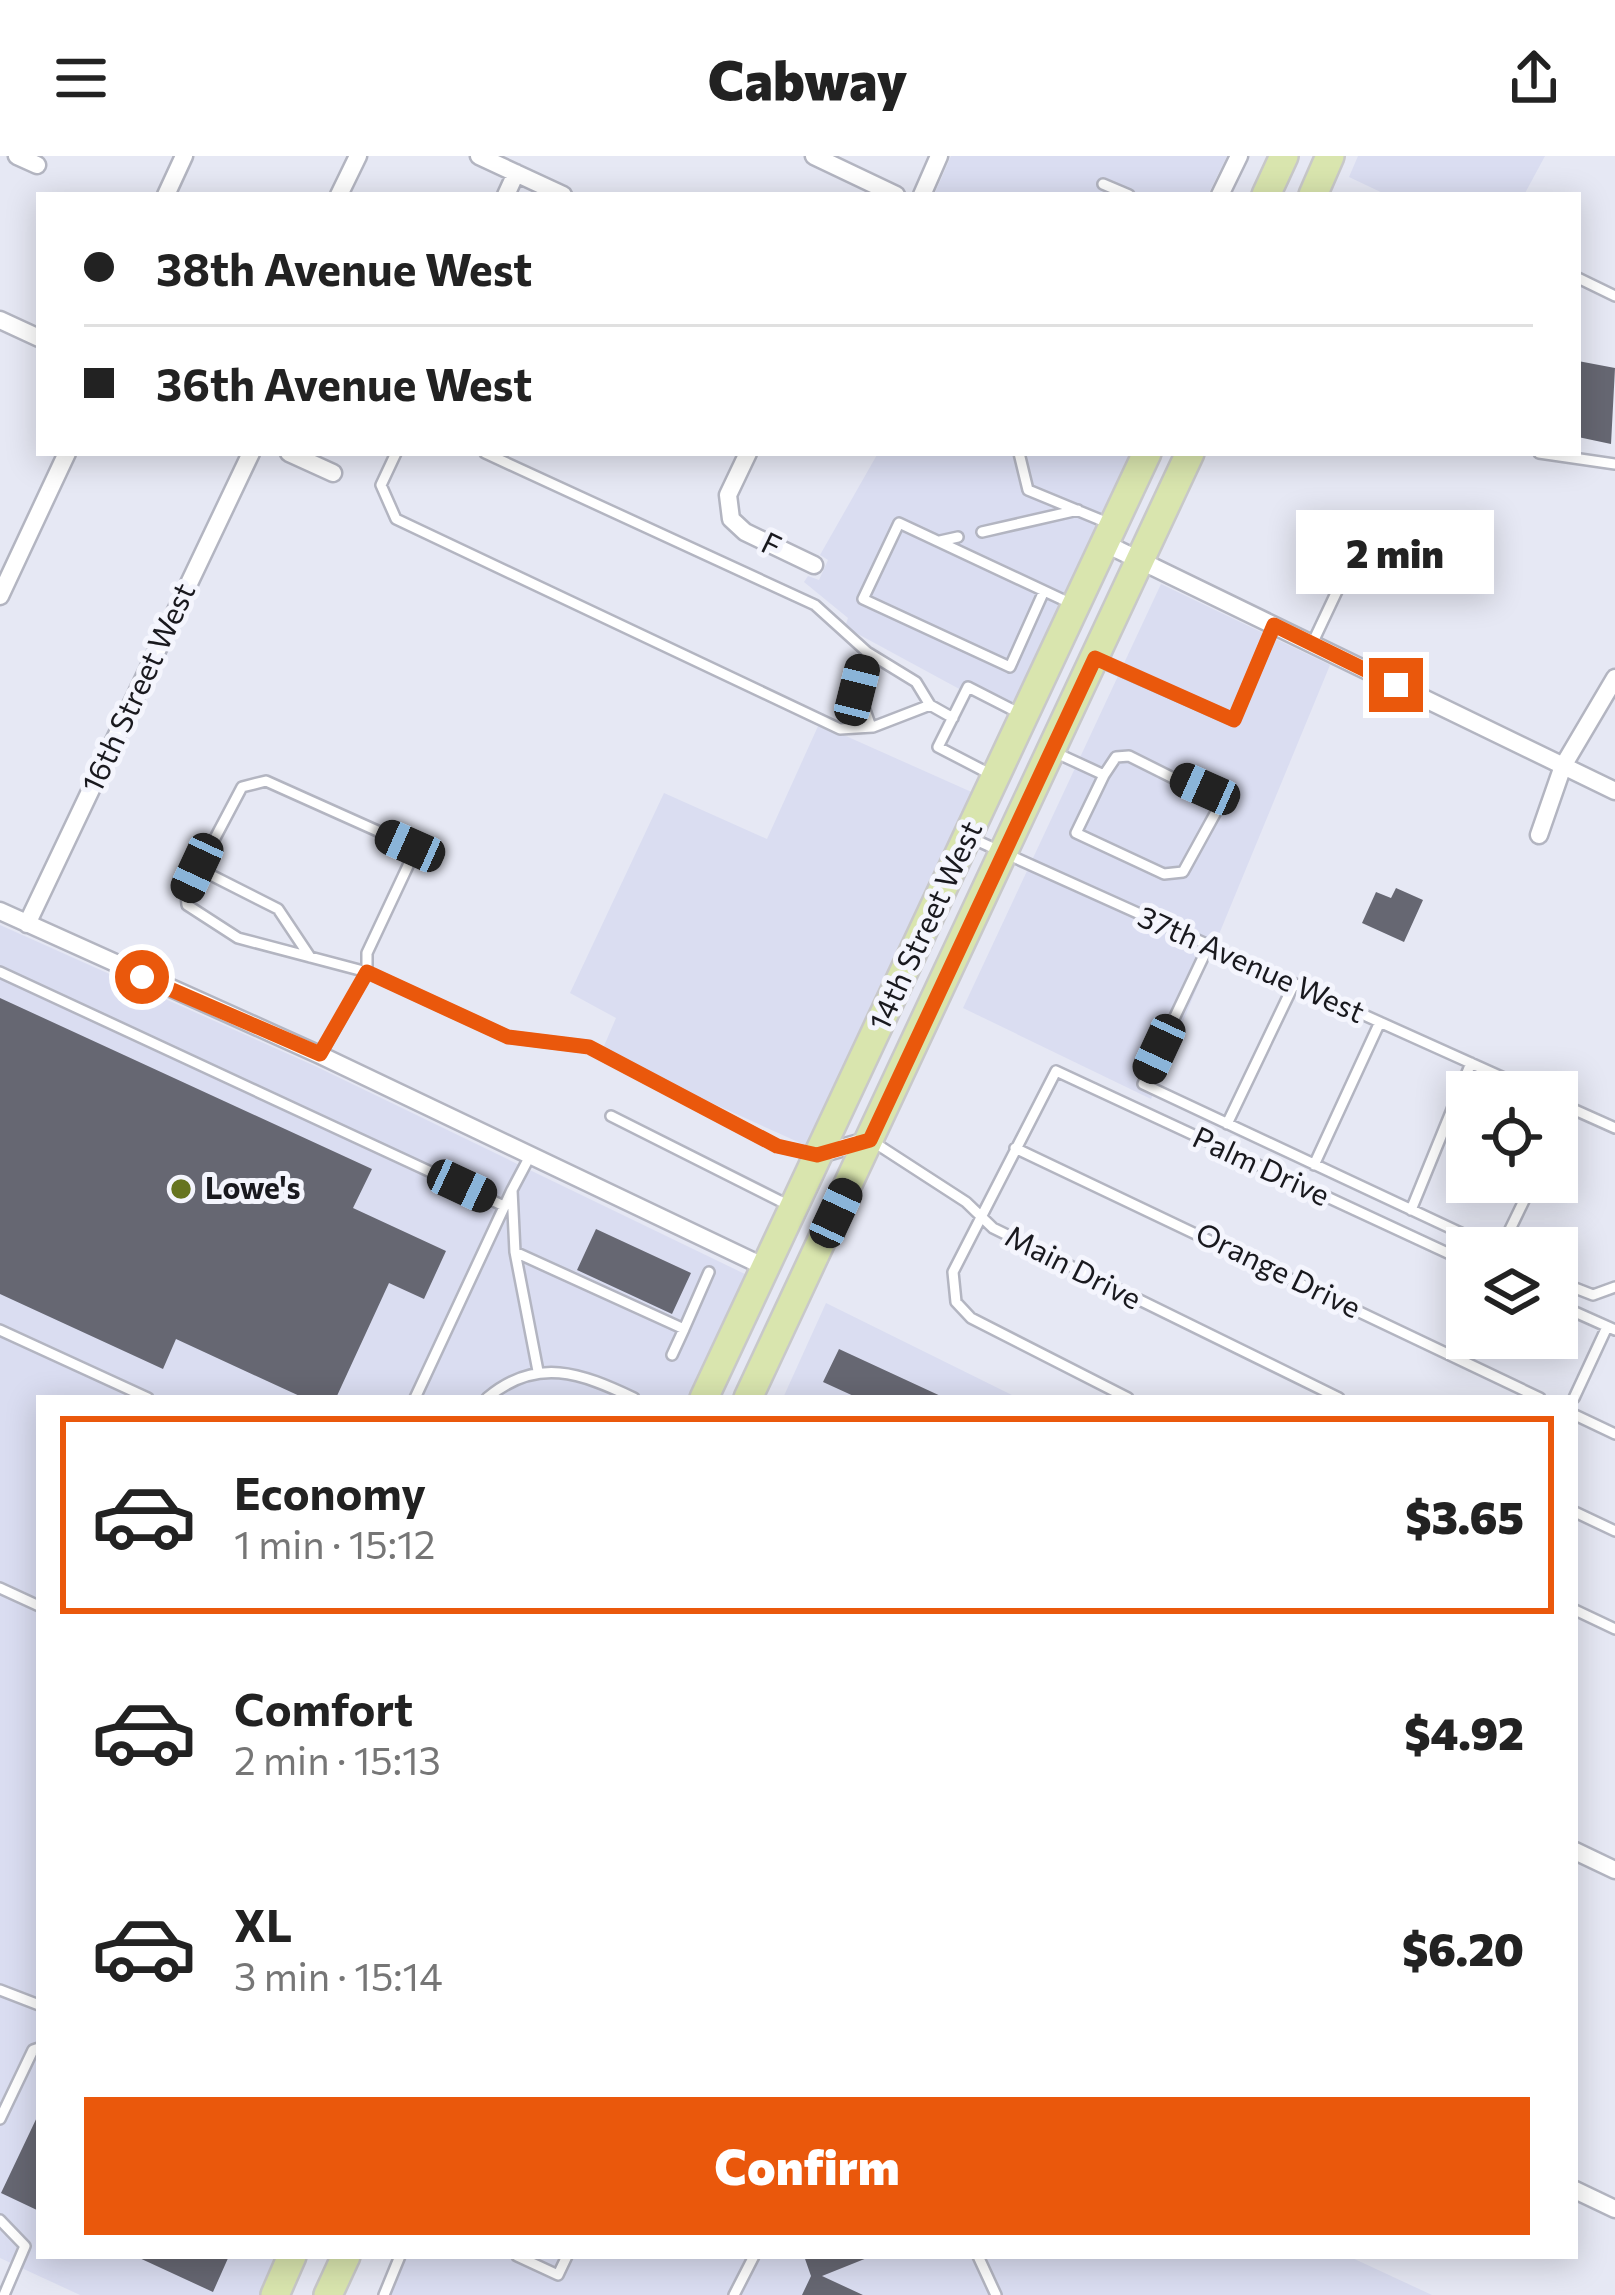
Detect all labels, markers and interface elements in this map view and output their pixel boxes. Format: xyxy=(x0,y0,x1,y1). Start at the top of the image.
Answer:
icon: menu xyxy=(48,45,114,111)
text: Cabway xyxy=(708,45,907,111)
icon: share xyxy=(1501,45,1567,111)
text: 38th Avenue West xyxy=(156,240,532,295)
text: 36th Avenue West xyxy=(156,355,532,410)
callout: 2 min xyxy=(1297,511,1495,595)
street label: F xyxy=(756,522,788,563)
text: 2 min xyxy=(1346,528,1444,576)
street label: 16th Street West xyxy=(72,576,201,798)
car xyxy=(831,651,883,729)
route end xyxy=(1369,658,1423,712)
car xyxy=(1165,758,1245,820)
street label: 14th Street West xyxy=(859,814,988,1036)
car xyxy=(370,815,450,877)
car xyxy=(165,828,229,908)
street label: 37th Avenue West xyxy=(1133,896,1371,1029)
route start xyxy=(115,950,169,1004)
car xyxy=(1127,1009,1191,1089)
map controls xyxy=(1446,1071,1578,1359)
button: locate xyxy=(1446,1071,1578,1203)
street label: Palm Drive xyxy=(1188,1117,1336,1212)
car xyxy=(422,1154,502,1218)
place label: Lowe's xyxy=(205,1168,301,1205)
car xyxy=(804,1173,868,1253)
marker: Lowe's xyxy=(168,1176,194,1202)
street label: Orange Drive xyxy=(1191,1213,1368,1325)
street label: Main Drive xyxy=(1000,1216,1148,1316)
button: layers xyxy=(1446,1227,1578,1359)
icon: car xyxy=(90,1461,198,1569)
text: Economy xyxy=(234,1464,426,1519)
text: $3.65 xyxy=(1405,1488,1524,1543)
text: 1 min · 15:12 xyxy=(234,1519,435,1567)
icon: car xyxy=(90,1677,198,1785)
text: Comfort xyxy=(234,1680,413,1735)
text: $4.92 xyxy=(1404,1704,1524,1759)
text: 2 min · 15:13 xyxy=(234,1735,441,1783)
icon: car xyxy=(90,1893,198,2001)
text: XL xyxy=(234,1896,292,1951)
text: $6.20 xyxy=(1402,1920,1524,1975)
text: 3 min · 15:14 xyxy=(234,1951,443,1999)
button: Confirm xyxy=(84,2097,1530,2235)

